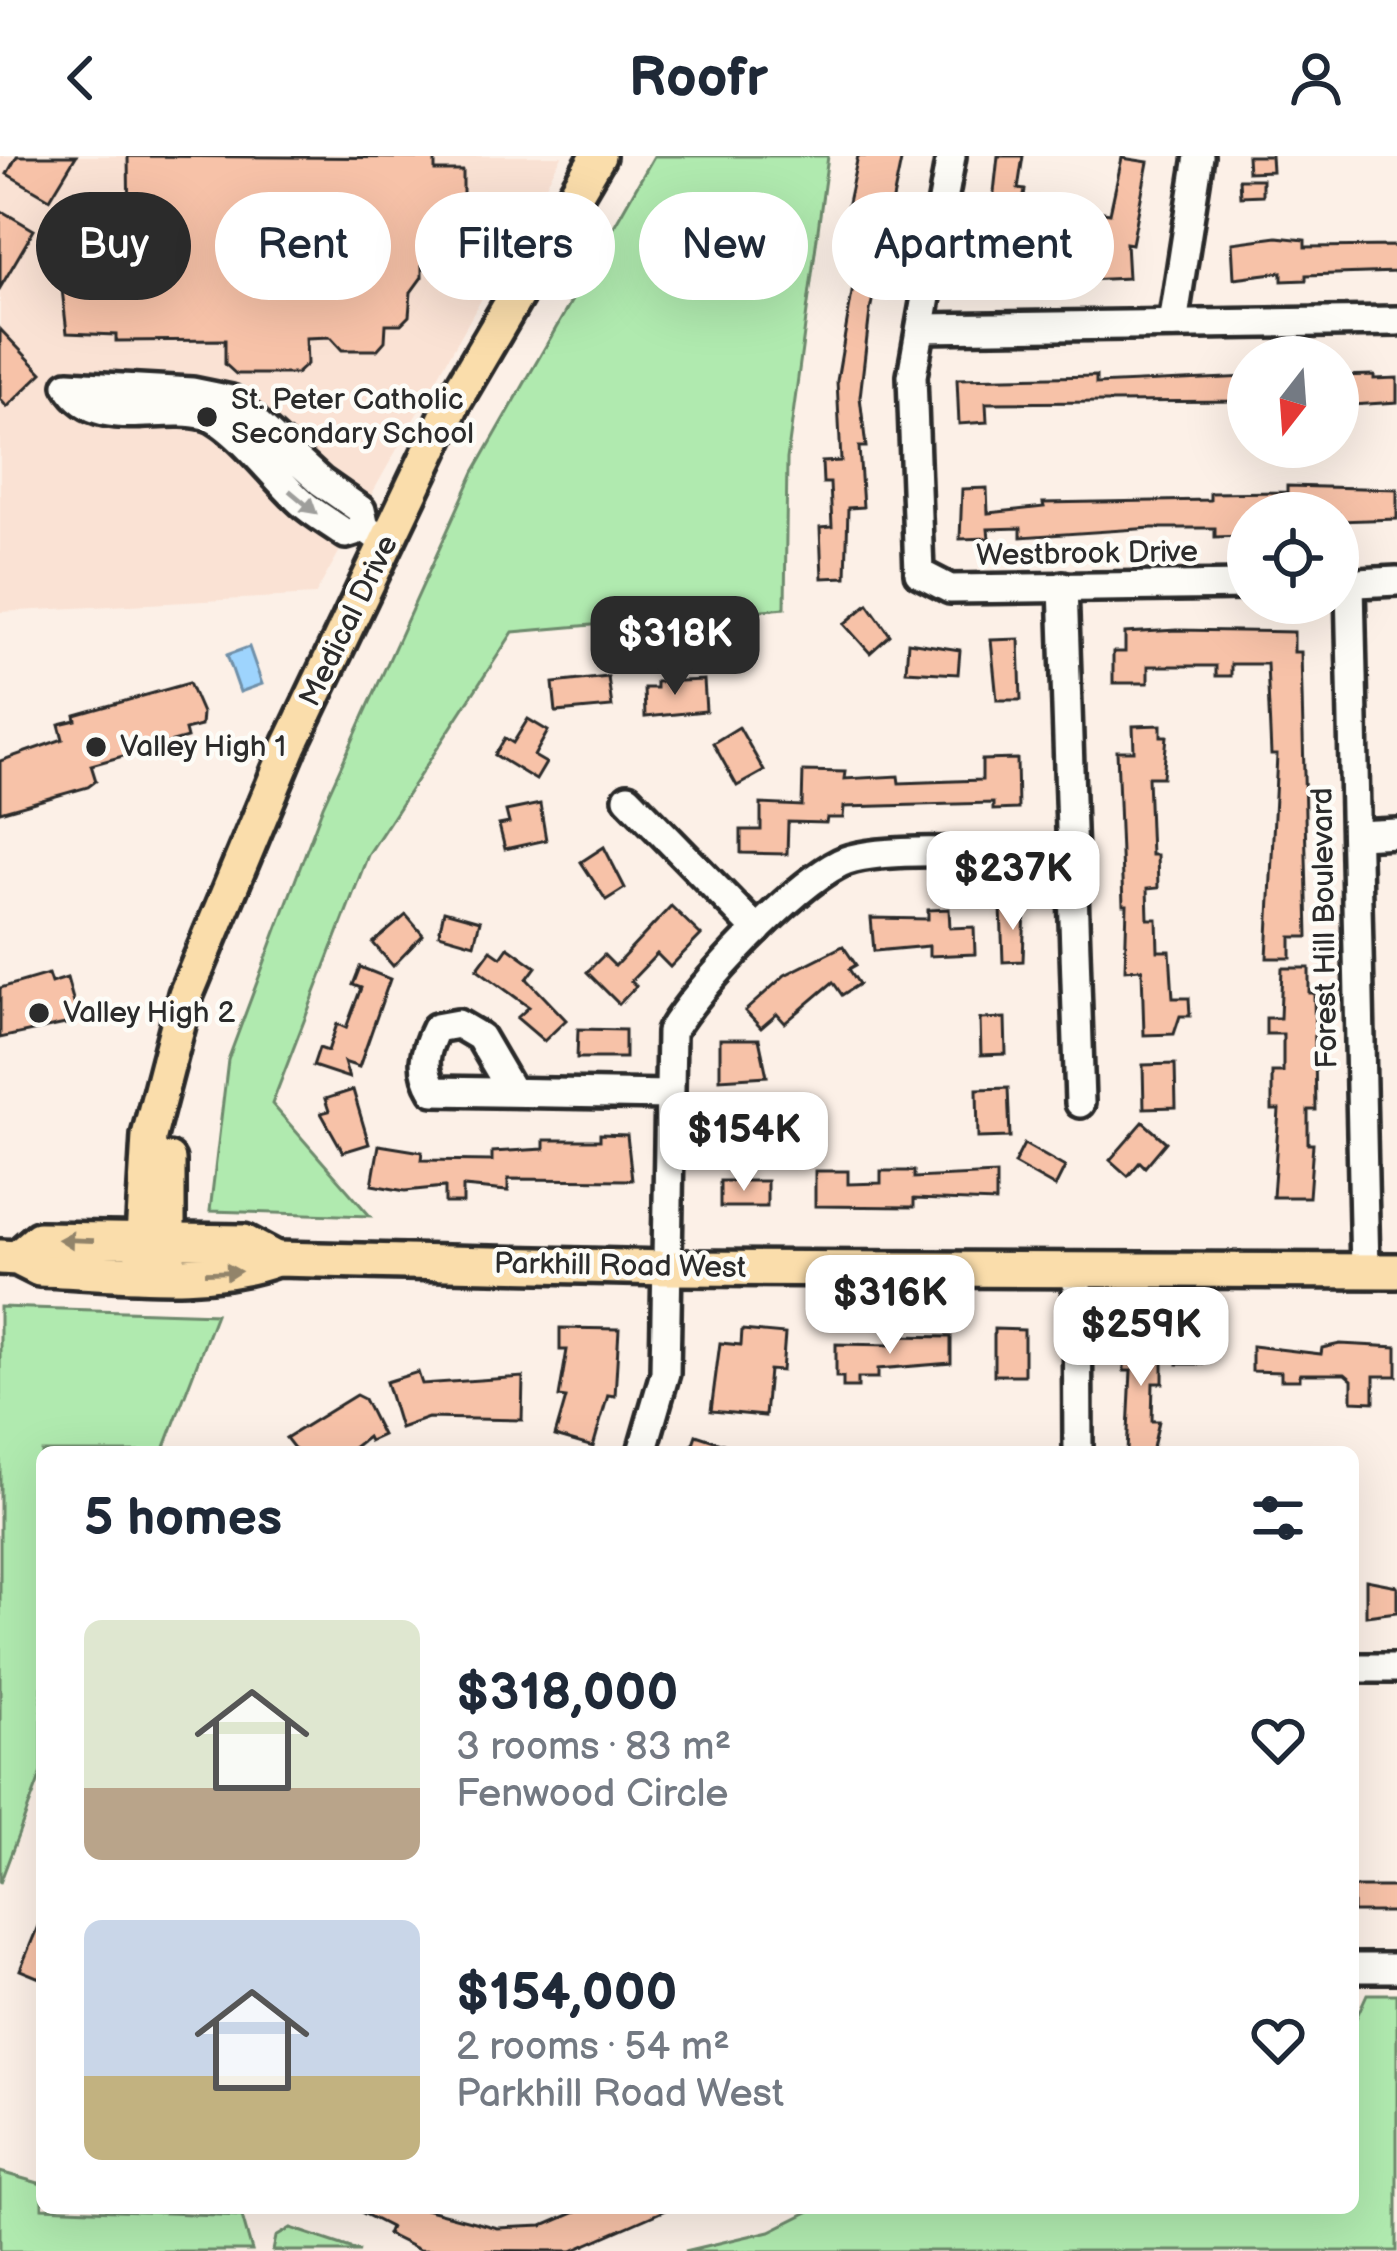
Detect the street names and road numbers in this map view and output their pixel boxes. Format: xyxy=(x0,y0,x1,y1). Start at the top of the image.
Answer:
street label: Medical Drive xyxy=(292,529,406,713)
street label: Westbrook Drive xyxy=(976,534,1198,574)
street label: Forest Hill Boulevard xyxy=(1305,787,1345,1069)
street label: Parkhill Road West xyxy=(494,1246,746,1286)

